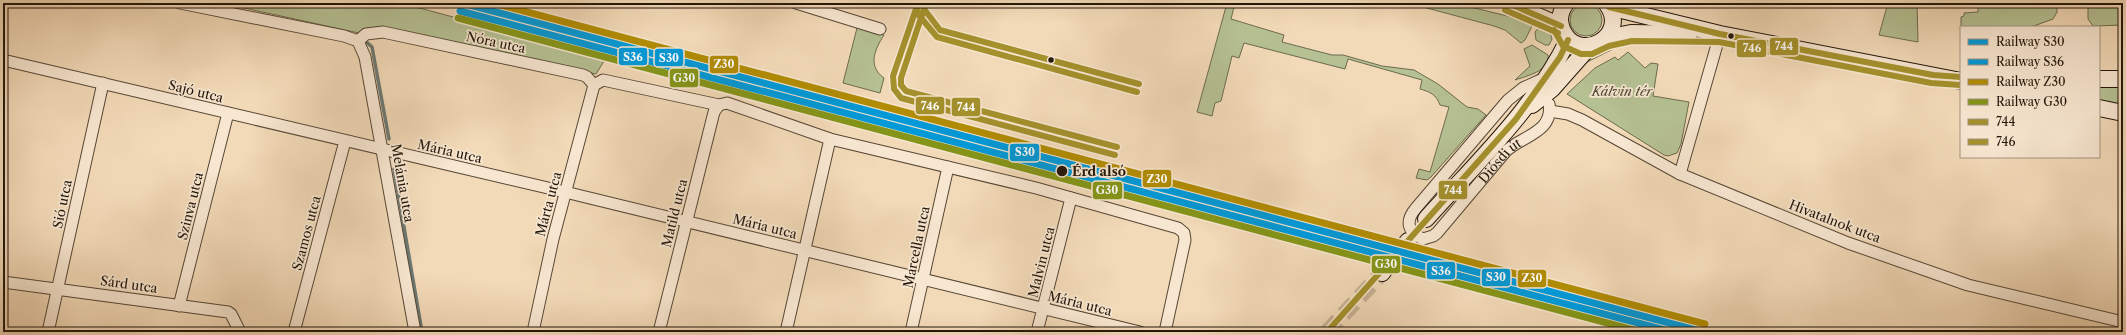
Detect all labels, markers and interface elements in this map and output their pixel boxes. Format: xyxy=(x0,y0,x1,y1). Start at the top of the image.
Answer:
legend xyxy=(1960,26,2100,158)
street label: Nóra utca xyxy=(465,28,527,56)
unlabelled marker xyxy=(1726,31,1736,41)
text: Railway S30 xyxy=(1996,34,2065,49)
line badge: 744 xyxy=(1769,37,1799,56)
line badge: 746 xyxy=(1736,39,1767,58)
text: 744 xyxy=(1775,39,1794,53)
text: 746 xyxy=(1743,41,1762,55)
line badge: S36 xyxy=(618,47,648,66)
line badge: S30 xyxy=(654,48,684,67)
text: S36 xyxy=(623,50,643,64)
text: S30 xyxy=(659,51,679,65)
text: Railway S36 xyxy=(1996,54,2064,69)
line badge: Z30 xyxy=(709,55,739,74)
unlabelled marker xyxy=(1046,55,1056,65)
text: Z30 xyxy=(713,57,735,71)
line badge: G30 xyxy=(669,68,699,88)
text: G30 xyxy=(673,71,695,85)
text: Railway Z30 xyxy=(1996,74,2066,89)
street label: Sajó utca xyxy=(167,76,225,106)
park label: Kálvin tér xyxy=(1591,83,1653,99)
text: Railway G30 xyxy=(1996,94,2067,109)
line badge: 746 xyxy=(915,96,945,115)
line badge: 744 xyxy=(951,97,981,117)
text: 746 xyxy=(921,99,940,113)
text: 744 xyxy=(957,100,976,114)
text: 744 xyxy=(1996,114,2015,129)
street label: Diósdi út xyxy=(1475,134,1524,186)
text: 746 xyxy=(1996,134,2016,149)
street label: Mária utca xyxy=(416,136,484,166)
street label: Melánia utca xyxy=(388,143,418,224)
line badge: S30 xyxy=(1009,143,1040,162)
text: S30 xyxy=(1015,145,1035,159)
place label: Érd alsó xyxy=(1072,163,1126,179)
marker: Érd alsó xyxy=(1055,164,1069,178)
line badge: Z30 xyxy=(1142,169,1172,188)
street label: Szinva utca xyxy=(174,170,206,242)
street label: Márta utca xyxy=(532,170,564,238)
text: Z30 xyxy=(1146,172,1168,186)
street label: Matild utca xyxy=(658,177,690,249)
street label: Sió utca xyxy=(49,178,75,230)
line badge: 744 xyxy=(1438,180,1468,200)
line badge: G30 xyxy=(1092,181,1123,200)
text: G30 xyxy=(1096,183,1118,197)
text: 744 xyxy=(1444,183,1463,197)
street label: Szamos utca xyxy=(288,194,324,272)
street label: Hivatalnok utca xyxy=(1787,196,1883,246)
street label: Marcella utca xyxy=(899,204,933,289)
street label: Mária utca xyxy=(731,210,799,242)
street label: Malvin utca xyxy=(1024,225,1058,299)
line badge: G30 xyxy=(1371,255,1401,274)
text: G30 xyxy=(1375,257,1397,271)
line badge: S36 xyxy=(1426,261,1456,280)
text: S36 xyxy=(1431,264,1451,278)
line badge: S30 xyxy=(1481,268,1511,287)
line badge: Z30 xyxy=(1517,269,1547,288)
text: S30 xyxy=(1486,270,1506,284)
text: Z30 xyxy=(1521,271,1543,285)
street label: Sárd utca xyxy=(99,272,159,296)
street label: Mária utca xyxy=(1046,287,1114,319)

